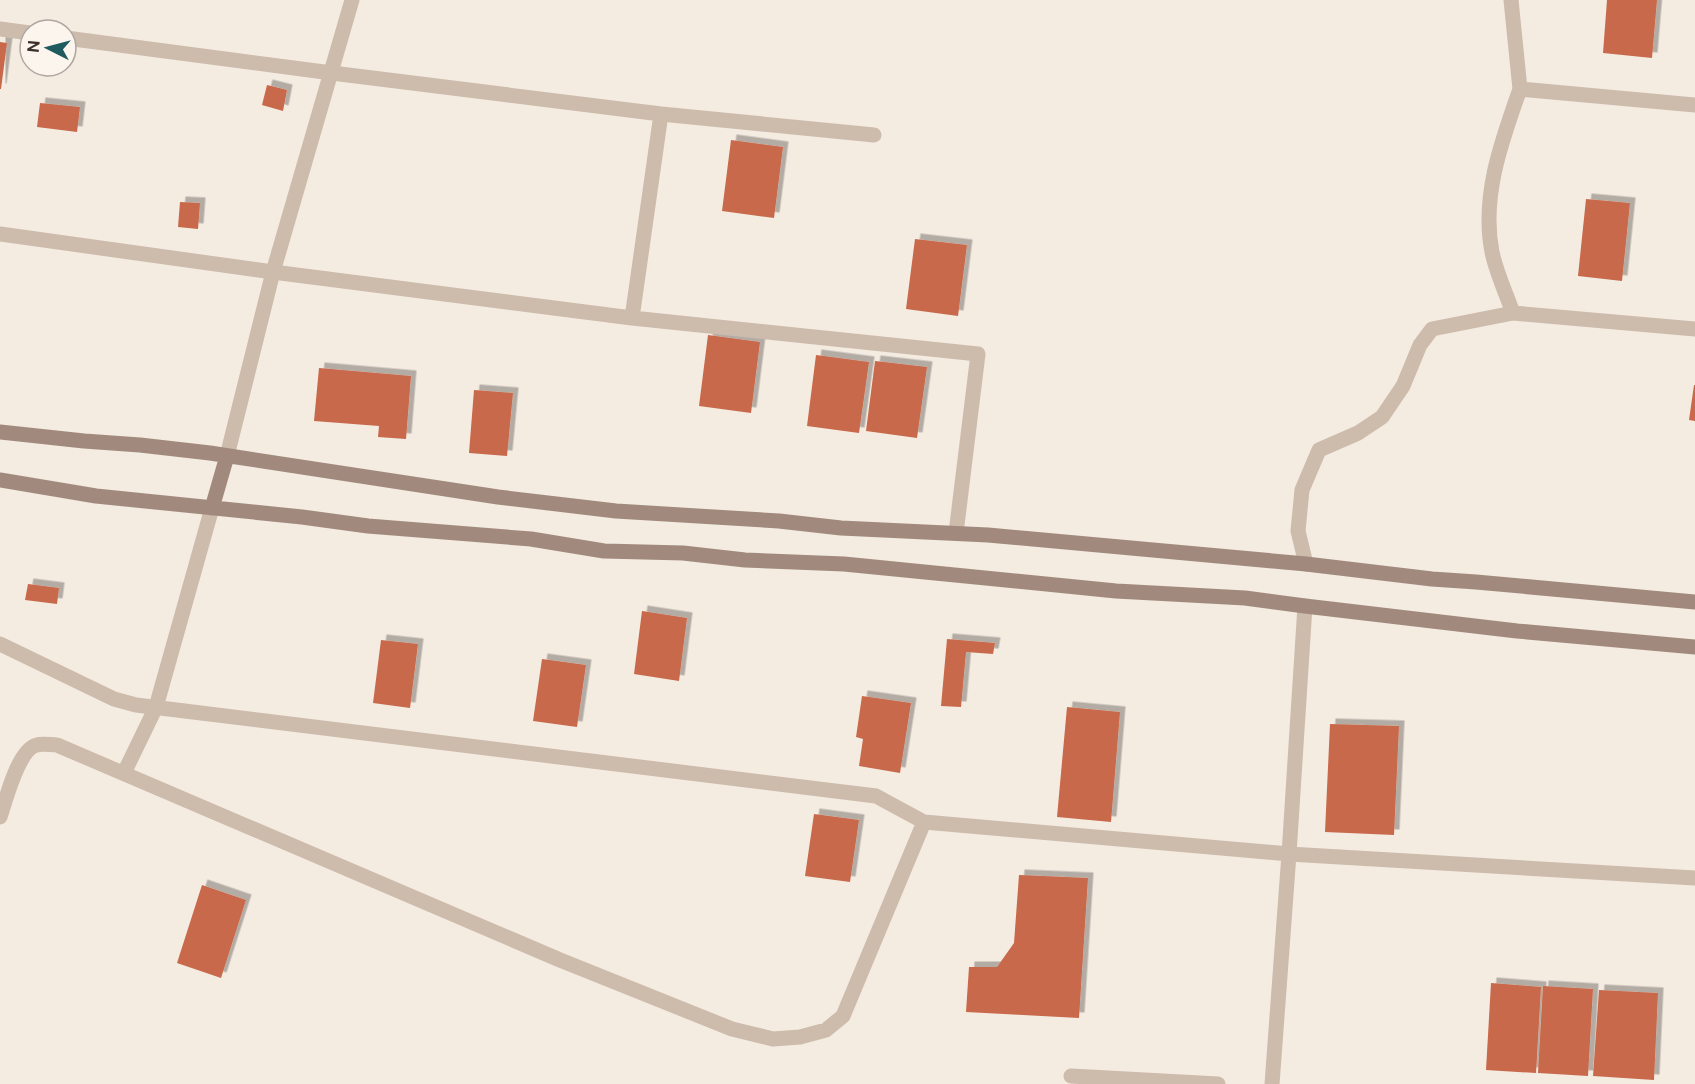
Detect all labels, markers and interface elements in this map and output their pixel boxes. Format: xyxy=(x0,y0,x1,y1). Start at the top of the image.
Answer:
north arrow xyxy=(18,18,78,78)
text: N xyxy=(23,39,44,54)

